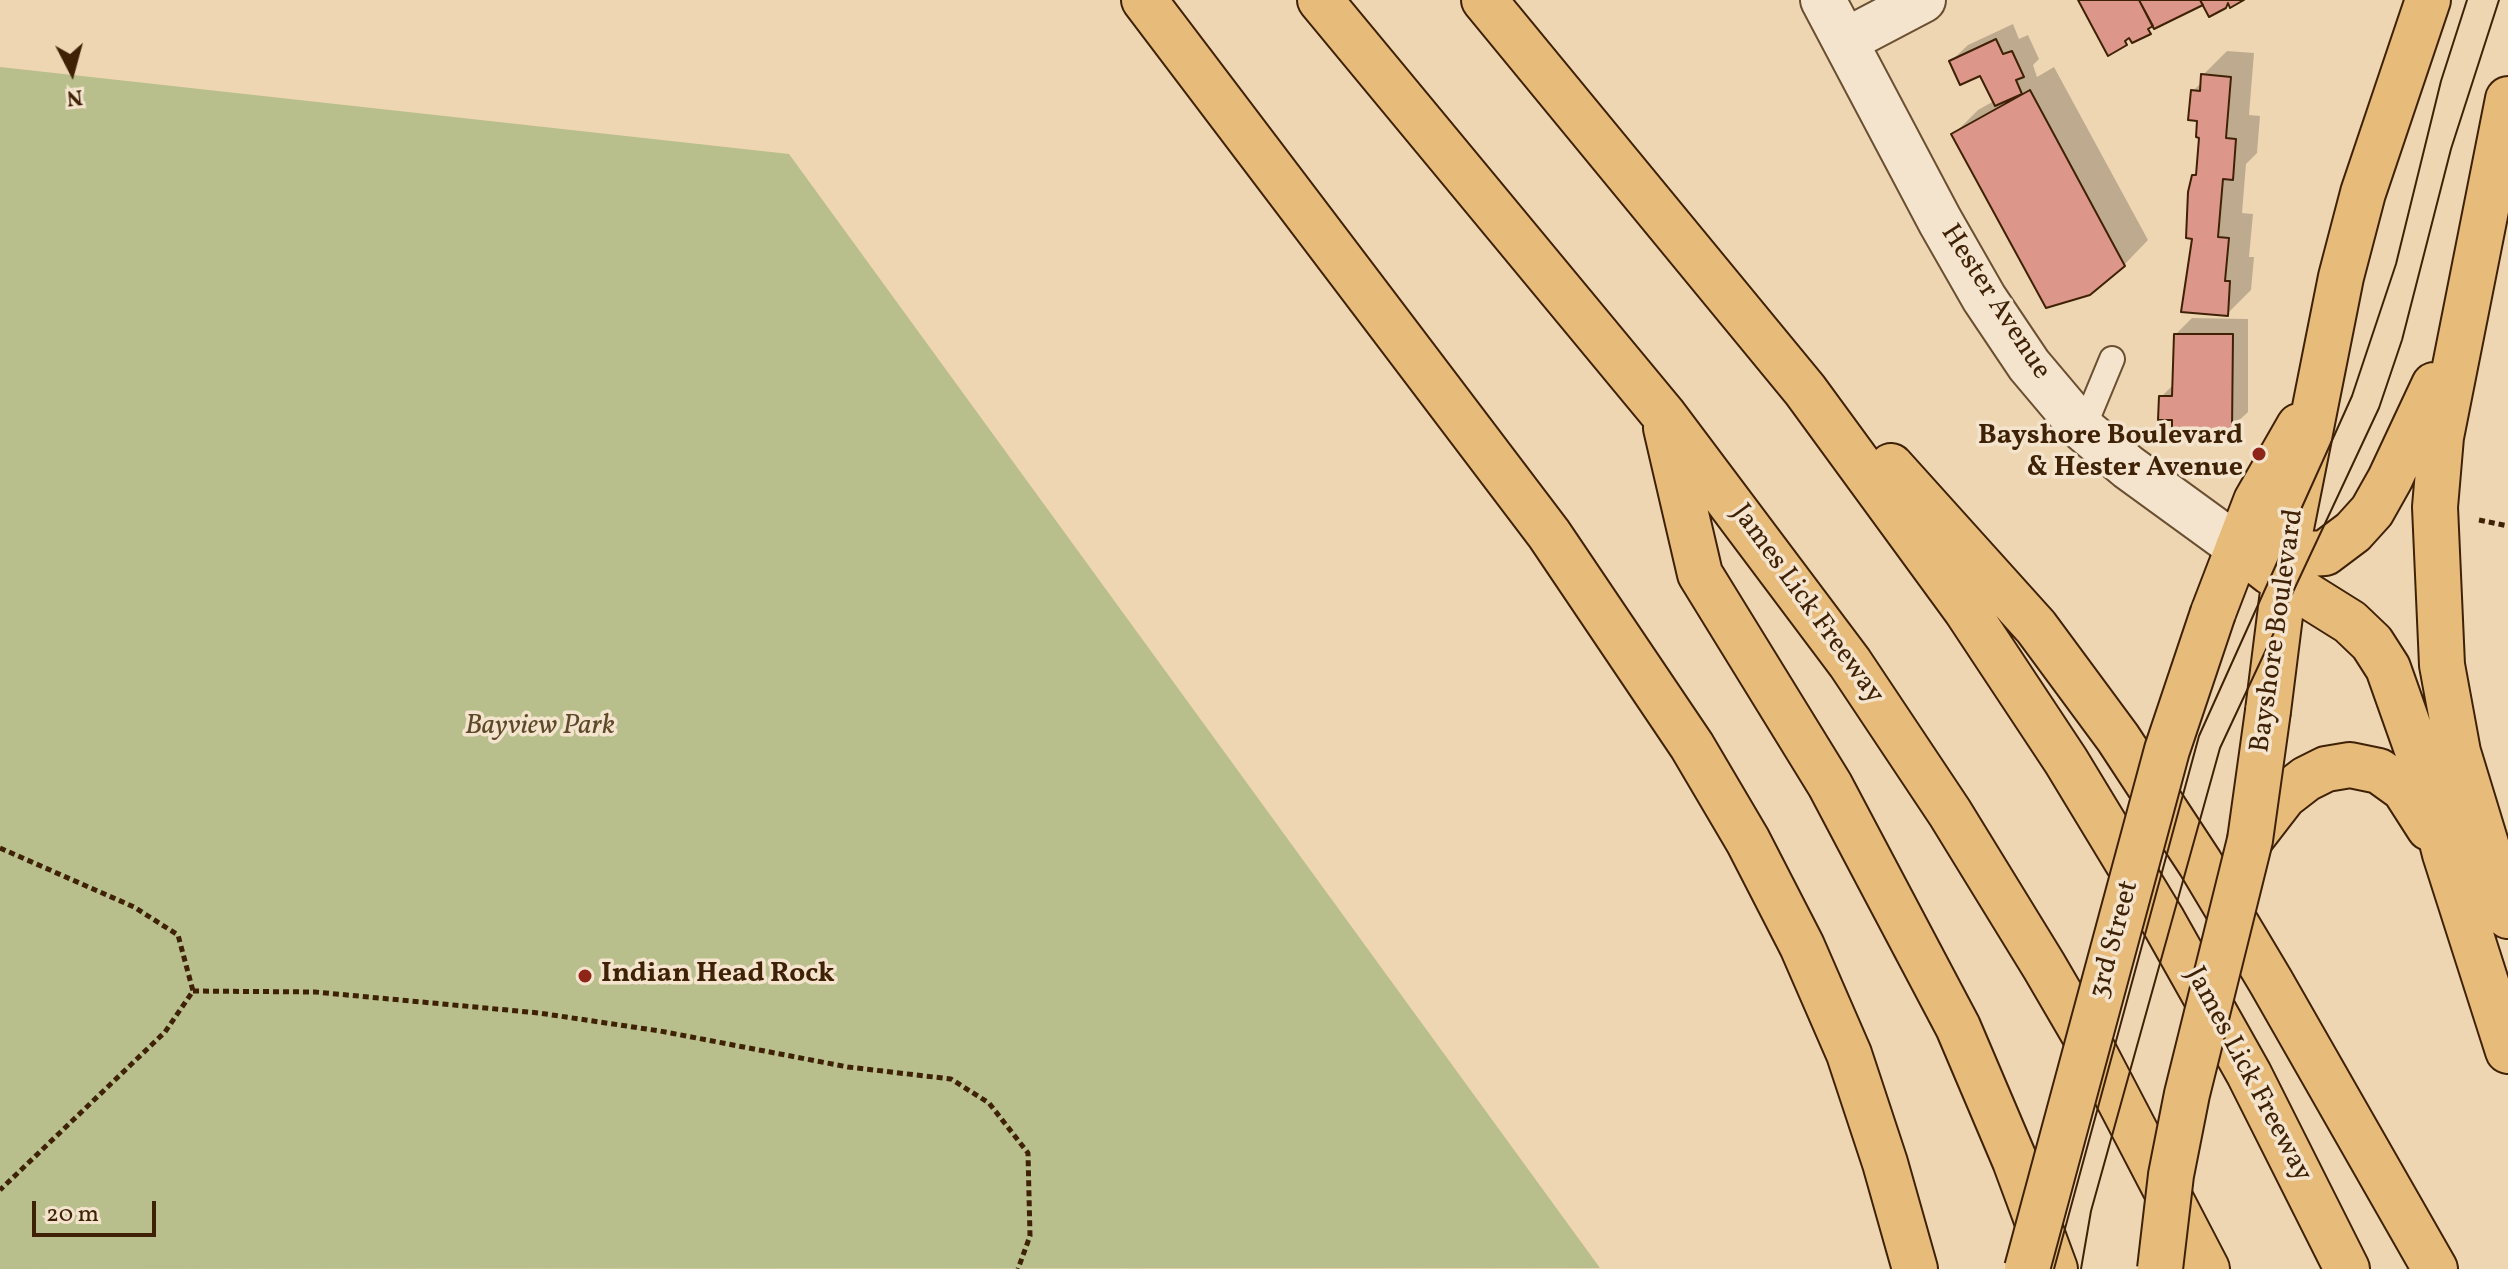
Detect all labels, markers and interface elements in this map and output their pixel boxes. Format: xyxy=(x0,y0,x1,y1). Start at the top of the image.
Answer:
north arrow xyxy=(32,32,112,112)
text: N xyxy=(65,80,84,113)
street label: Hester Avenue xyxy=(1931,219,2057,387)
place label: Bayshore Boulevard & Hester Avenue xyxy=(1978,421,2243,487)
marker: Bayshore Boulevard & Hester Avenue xyxy=(2250,445,2268,463)
street label: James Lick Freeway xyxy=(1722,499,1890,711)
street label: Bayshore Boulevard xyxy=(2245,507,2313,755)
park label: Bayview Park xyxy=(465,711,615,745)
street label: 3rd Street xyxy=(2084,877,2148,1003)
place label: Indian Head Rock xyxy=(601,959,835,993)
street label: James Lick Freeway xyxy=(2176,962,2318,1188)
marker: Indian Head Rock xyxy=(576,967,594,985)
scale bar xyxy=(36,1185,160,1235)
text: 20 m xyxy=(46,1198,99,1232)

